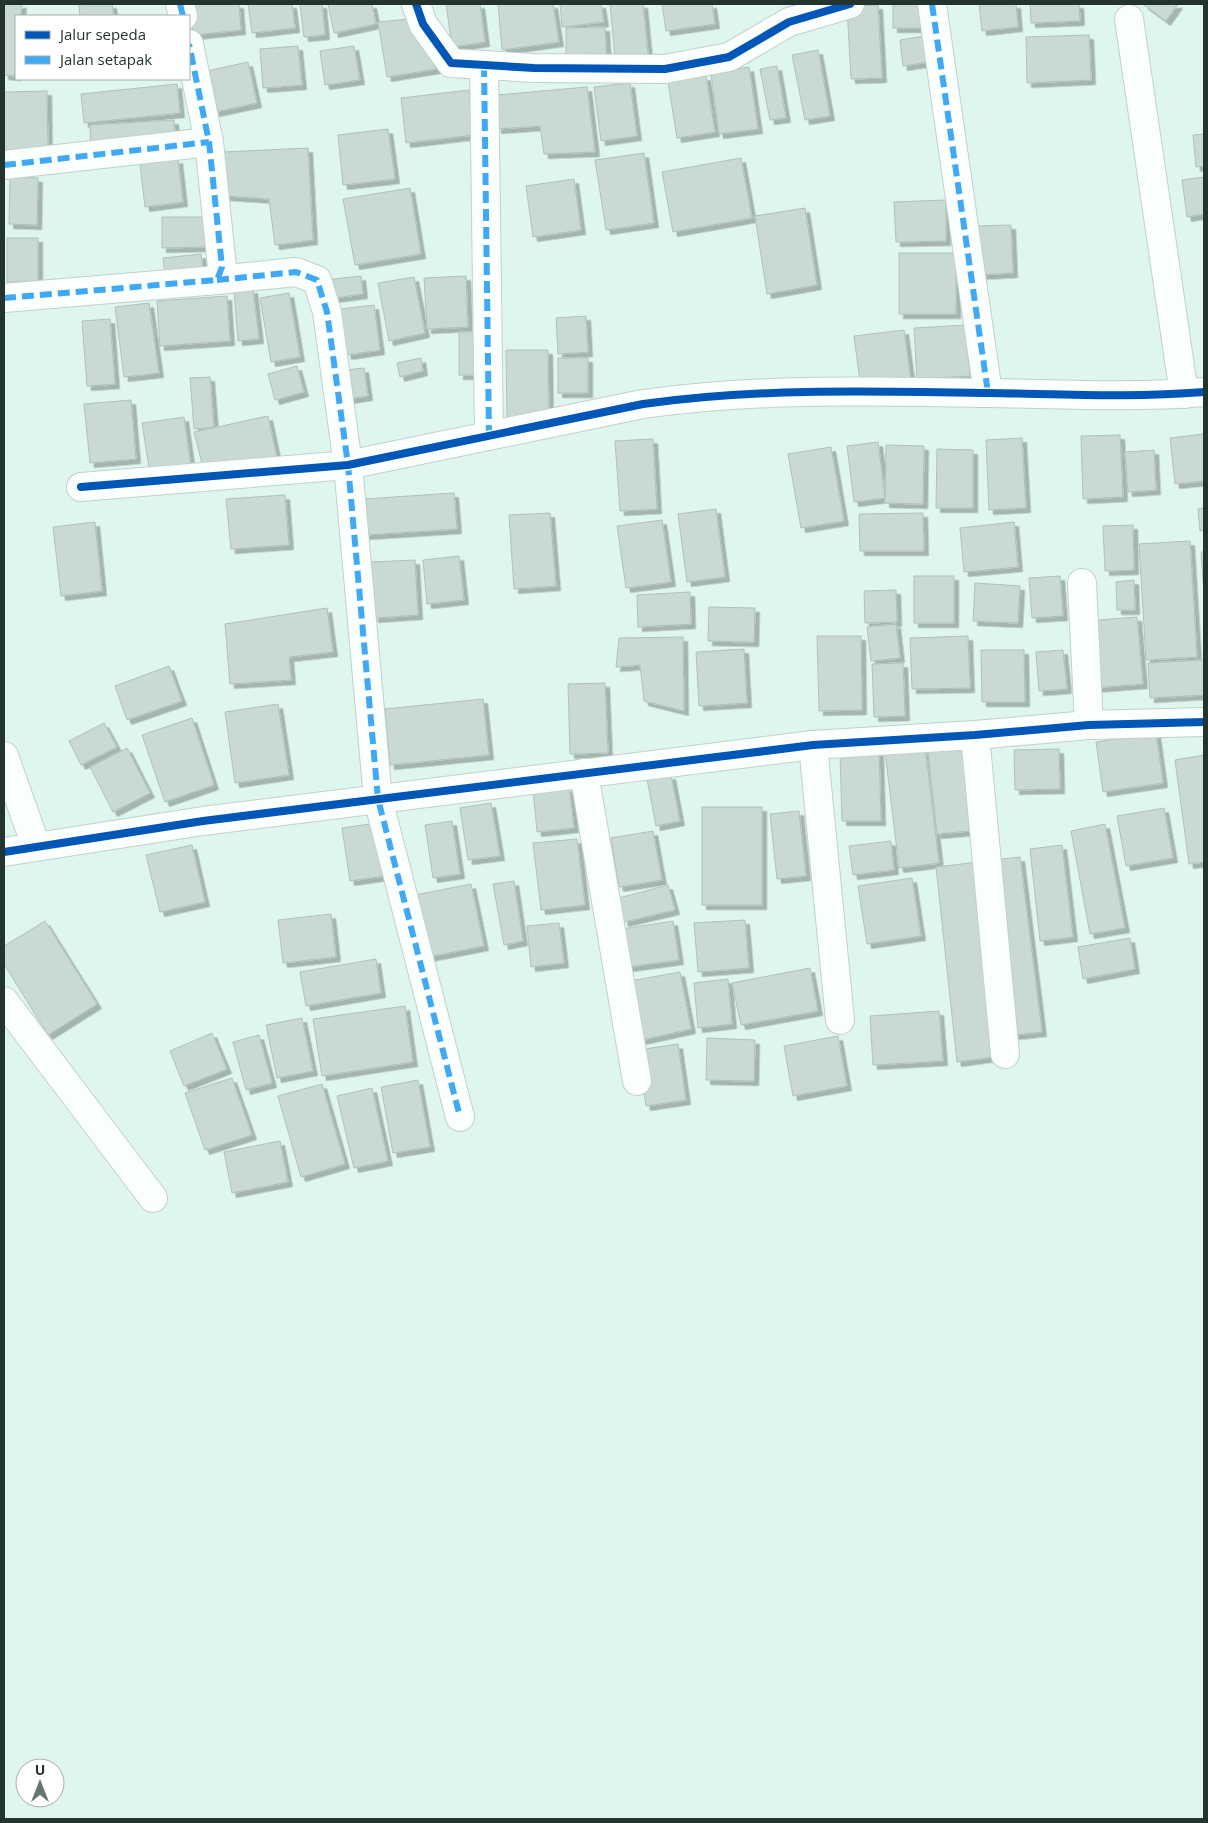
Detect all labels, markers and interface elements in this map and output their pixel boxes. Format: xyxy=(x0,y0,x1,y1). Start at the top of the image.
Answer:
legend xyxy=(15,15,190,80)
text: Jalur sepeda xyxy=(58,24,146,44)
text: Jalan setapak xyxy=(58,49,152,69)
north arrow xyxy=(15,1758,65,1808)
text: U xyxy=(35,1760,45,1779)

